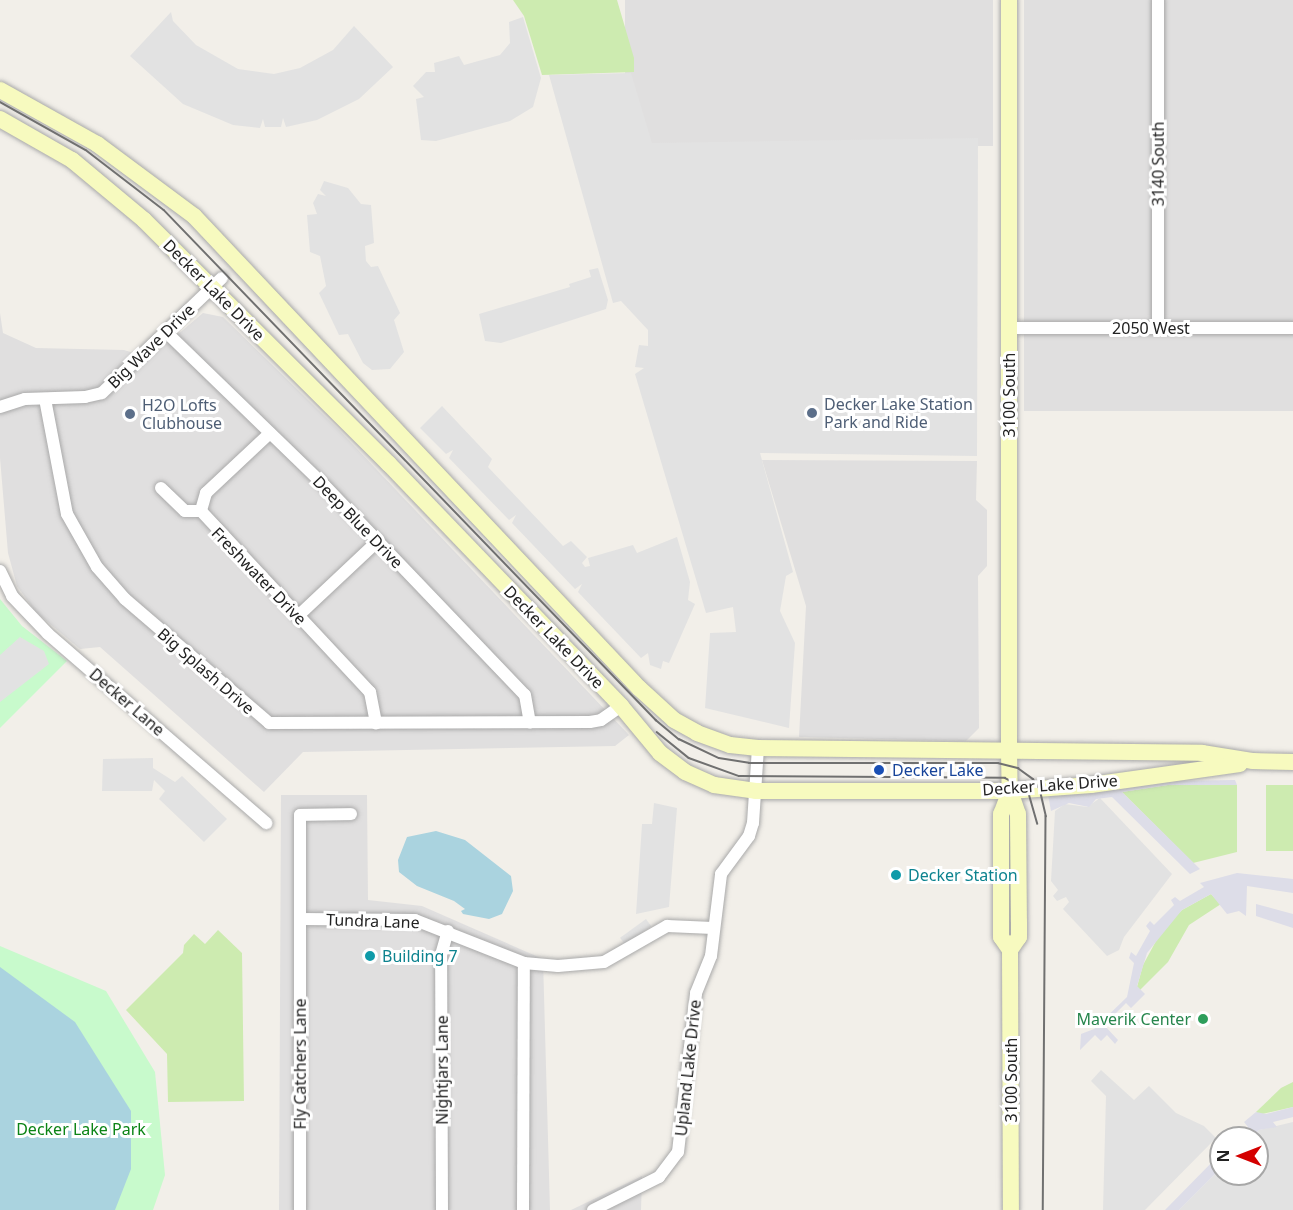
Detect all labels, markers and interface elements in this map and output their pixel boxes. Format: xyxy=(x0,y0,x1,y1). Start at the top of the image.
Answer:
street label: 3140 South xyxy=(1148,122,1168,206)
street label: Decker Lake Drive xyxy=(159,235,269,345)
street label: Big Wave Drive xyxy=(104,300,198,392)
street label: 2050 West xyxy=(1112,318,1190,338)
street label: 3100 South xyxy=(999,353,1019,437)
place label: Decker Lake Station Park and Ride xyxy=(824,394,973,432)
place label: H2O Lofts Clubhouse xyxy=(142,395,222,433)
marker: Decker Lake Station Park and Ride xyxy=(805,406,819,420)
marker: H2O Lofts Clubhouse xyxy=(123,407,137,421)
street label: Deep Blue Drive xyxy=(309,472,407,572)
street label: Freshwater Drive xyxy=(208,523,310,629)
street label: Decker Lake Drive xyxy=(500,582,608,692)
street label: Big Splash Drive xyxy=(154,624,258,718)
street label: Decker Lane xyxy=(86,664,168,740)
place label: Decker Lake xyxy=(892,760,984,780)
marker: Decker Lake xyxy=(870,761,888,779)
street label: Decker Lake Drive xyxy=(982,771,1118,799)
place label: Decker Station xyxy=(908,865,1018,885)
marker: Decker Station xyxy=(889,868,903,882)
street label: Tundra Lane xyxy=(326,910,420,932)
place label: Building 7 xyxy=(382,946,458,966)
marker: Building 7 xyxy=(363,949,377,963)
street label: Fly Catchers Lane xyxy=(290,999,310,1129)
street label: Upland Lake Drive xyxy=(671,999,705,1137)
place label: Maverik Center xyxy=(1076,1009,1191,1029)
marker: Maverik Center xyxy=(1196,1012,1210,1026)
street label: Nightjars Lane xyxy=(432,1015,452,1125)
street label: 3100 South xyxy=(1001,1038,1021,1122)
park label: Decker Lake Park xyxy=(16,1119,146,1139)
north arrow xyxy=(1209,1126,1269,1186)
text: N xyxy=(1212,1150,1234,1163)

